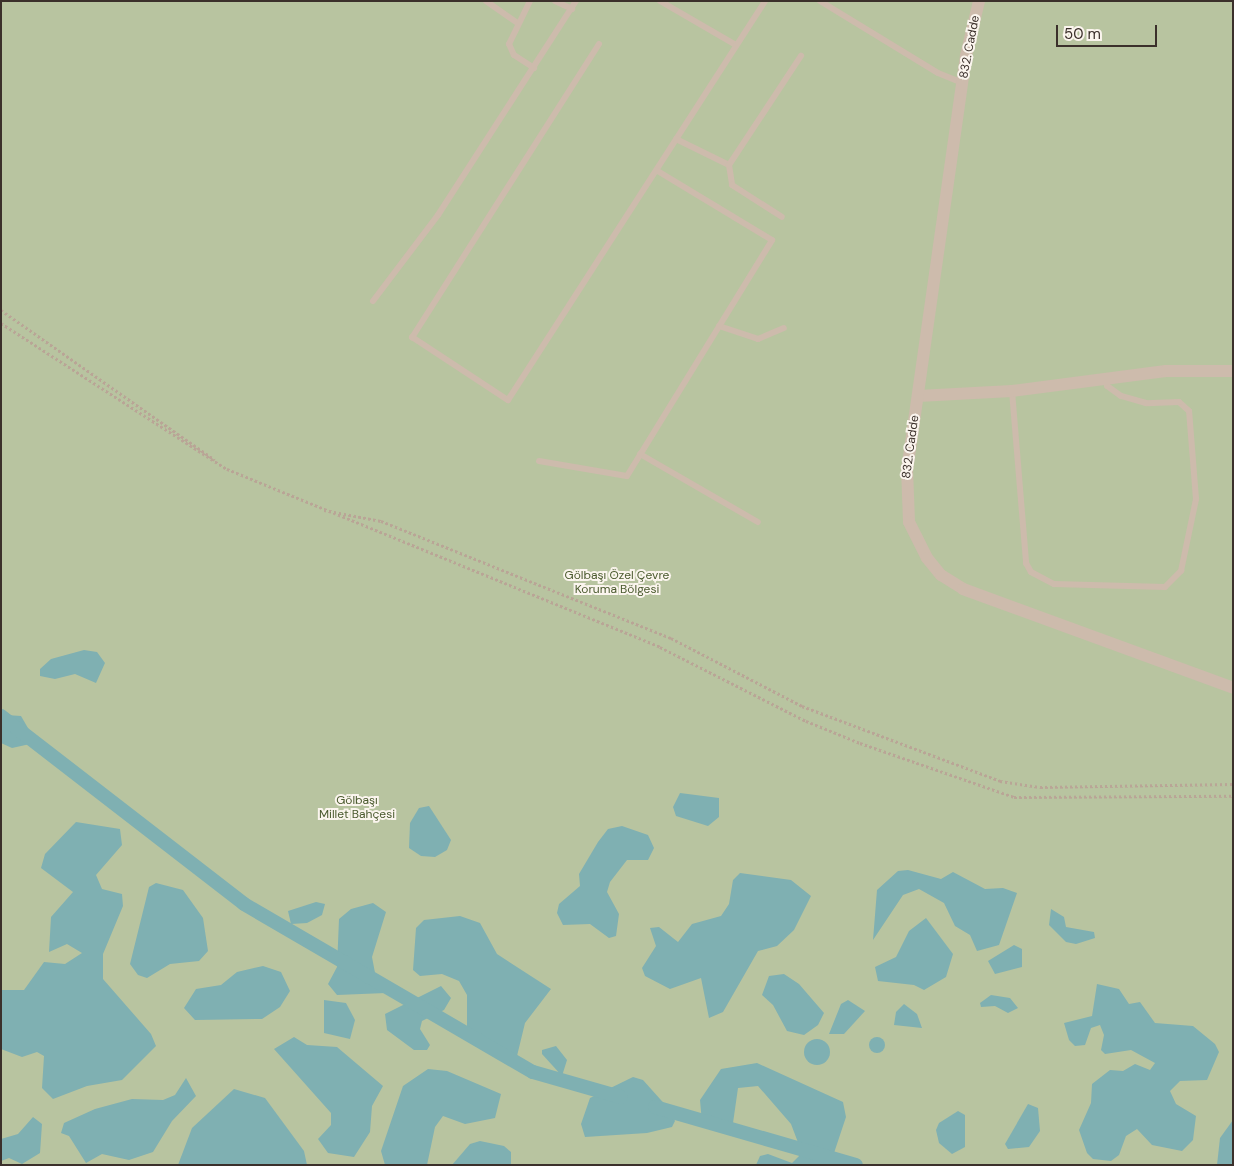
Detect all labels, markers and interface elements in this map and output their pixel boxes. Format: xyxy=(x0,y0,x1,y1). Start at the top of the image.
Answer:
street label: 832. Cadde xyxy=(957,14,983,80)
scale bar xyxy=(1059,15,1160,47)
text: 50 m xyxy=(1064,24,1101,44)
street label: 832. Cadde xyxy=(899,414,923,480)
park label: Gölbaşı Özel Çevre Koruma Bölgesi xyxy=(565,569,669,597)
park label: Gölbaşı Millet Bahçesi xyxy=(319,794,395,822)

